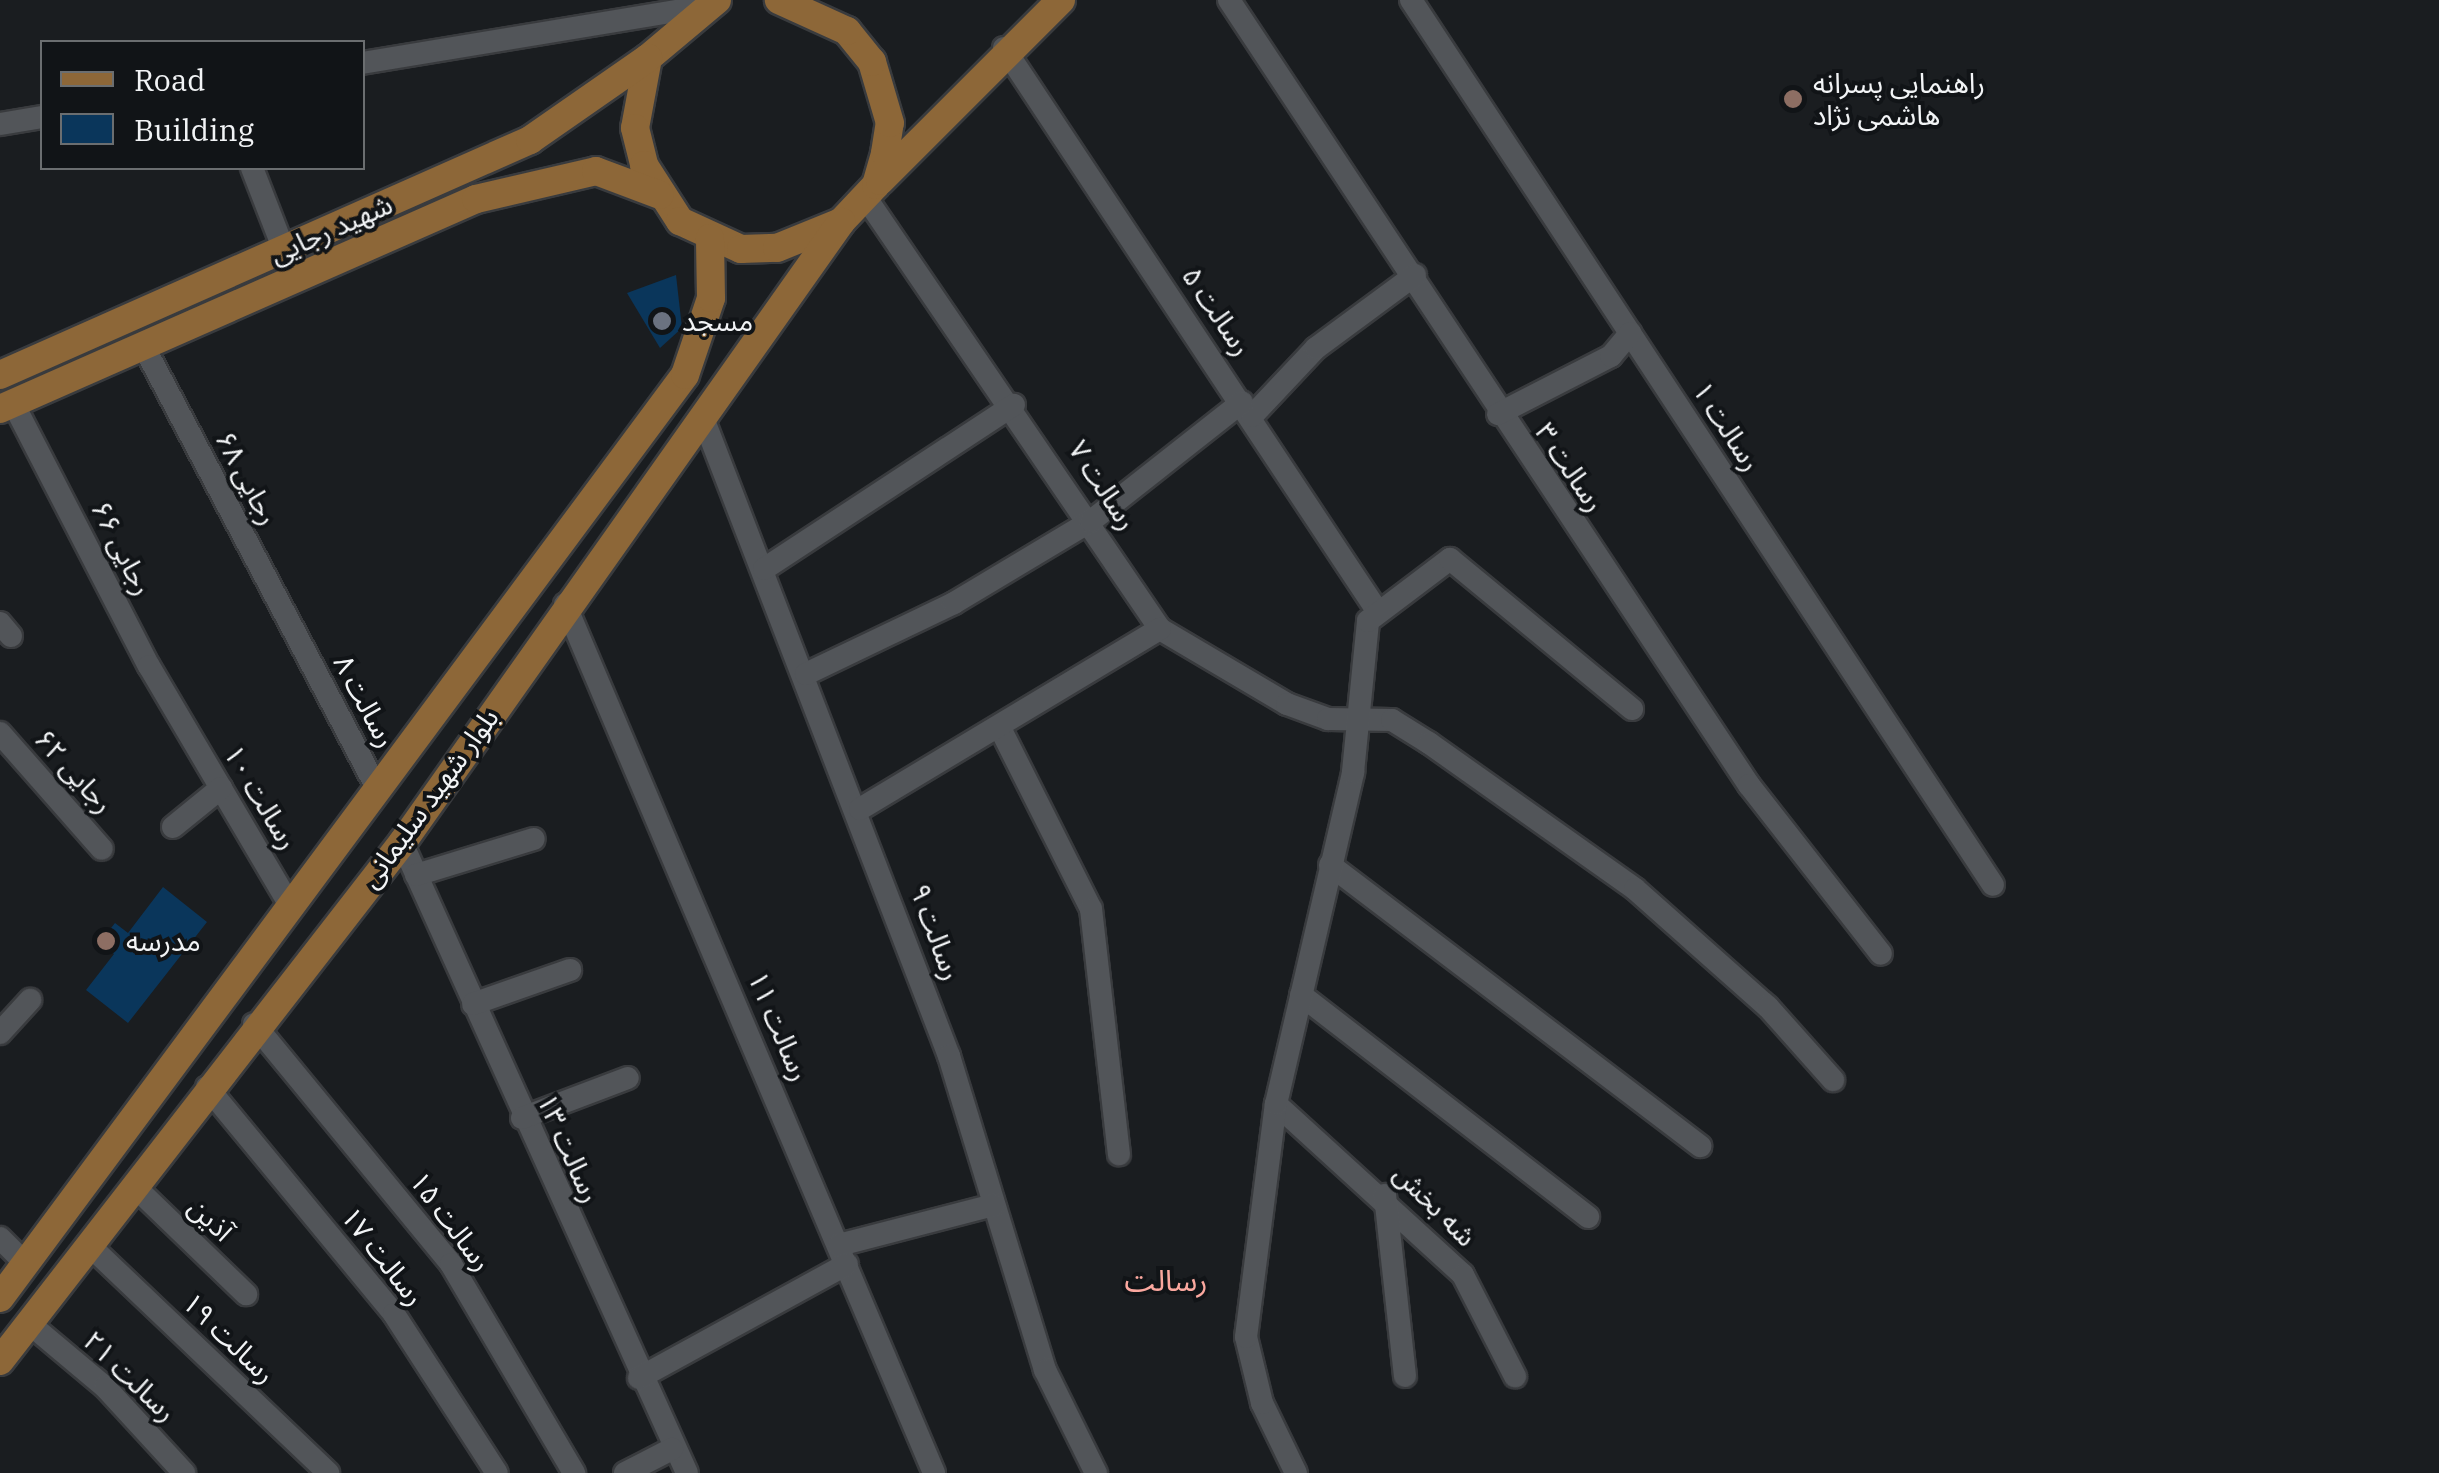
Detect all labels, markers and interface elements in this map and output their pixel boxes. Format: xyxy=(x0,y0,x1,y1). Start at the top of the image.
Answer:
legend xyxy=(40,40,365,170)
text: Road xyxy=(134,60,206,99)
place label: راهنمایی پسرانه هاشمی نژاد xyxy=(1813,66,1985,132)
marker: راهنمایی پسرانه هاشمی نژاد xyxy=(1782,88,1804,110)
text: Building xyxy=(134,110,254,149)
street label: شهید رجایی xyxy=(264,187,398,271)
street label: رسالت ۵ xyxy=(1175,260,1259,362)
place label: مسجد xyxy=(682,304,753,338)
marker: مسجد xyxy=(651,310,673,332)
street label: رسالت ۱ xyxy=(1686,375,1768,477)
street label: رسالت ۳ xyxy=(1528,416,1612,518)
street label: رجایی ۶۸ xyxy=(208,425,286,531)
street label: رسالت ۷ xyxy=(1062,434,1144,536)
street label: رجایی ۶۶ xyxy=(84,495,160,601)
street label: رسالت ۸ xyxy=(327,649,403,753)
street label: بلوار شهید سلیمانی xyxy=(353,702,505,894)
street label: رجایی ۶۲ xyxy=(28,722,120,820)
street label: رسالت ۱۰ xyxy=(217,739,305,855)
street label: رسالت ۹ xyxy=(903,879,969,985)
place label: مدرسه xyxy=(126,924,201,958)
marker: مدرسه xyxy=(95,930,117,952)
street label: رسالت ۱۱ xyxy=(741,966,817,1086)
street label: رسالت ۱۳ xyxy=(530,1088,608,1208)
street label: شه بخش xyxy=(1387,1157,1483,1253)
street label: رسالت ۱۵ xyxy=(403,1165,499,1277)
street label: آذین xyxy=(182,1190,240,1248)
street label: رسالت ۱۷ xyxy=(334,1200,432,1312)
district label: رسالت xyxy=(1125,1262,1207,1298)
street label: رسالت ۱۹ xyxy=(176,1286,282,1390)
street label: رسالت ۲۱ xyxy=(77,1324,183,1428)

